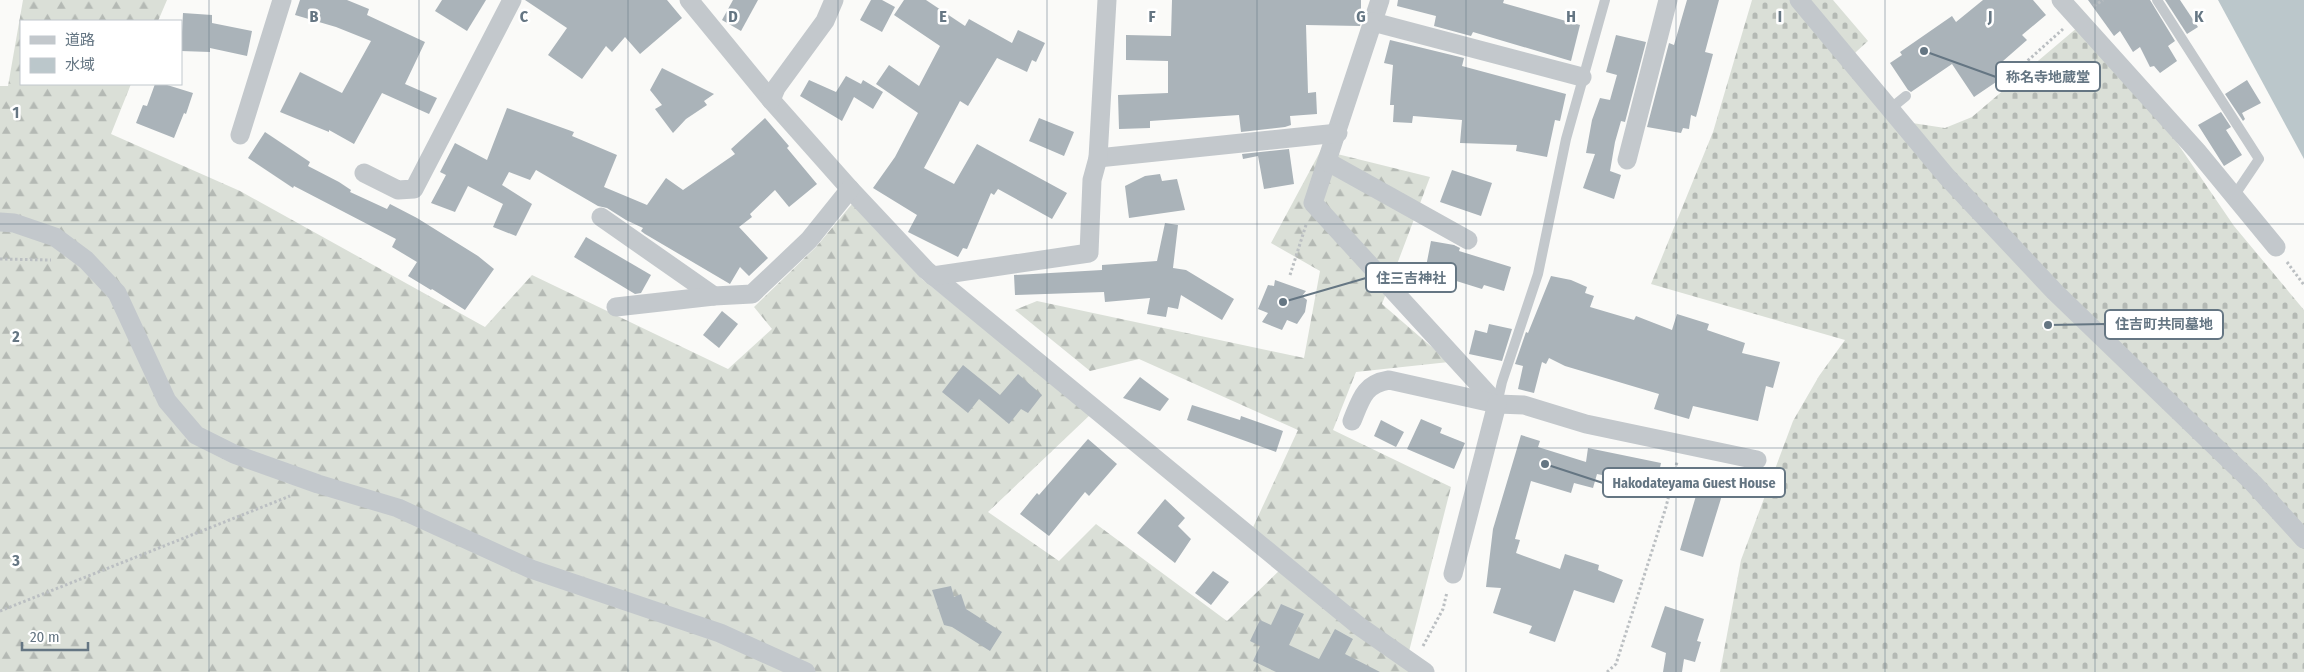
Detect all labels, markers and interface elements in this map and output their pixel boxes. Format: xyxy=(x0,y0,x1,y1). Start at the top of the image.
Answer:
text: B xyxy=(310,7,319,26)
text: C xyxy=(520,7,529,26)
text: D xyxy=(728,7,738,26)
text: E xyxy=(939,7,947,26)
text: F xyxy=(1148,7,1156,26)
text: G xyxy=(1356,7,1366,26)
text: H xyxy=(1566,7,1576,26)
text: I xyxy=(1778,7,1782,26)
text: J xyxy=(1987,7,1992,26)
text: K xyxy=(2194,7,2204,26)
legend xyxy=(20,20,182,85)
text: 道路 xyxy=(65,31,95,49)
text: 水域 xyxy=(65,56,95,74)
callout: 称名寺地蔵堂 xyxy=(1996,62,2100,91)
text: 称名寺地蔵堂 xyxy=(2006,69,2090,86)
text: 1 xyxy=(13,103,19,122)
callout: 住三吉神社 xyxy=(1366,263,1456,292)
text: 住三吉神社 xyxy=(1376,270,1446,287)
callout: 住吉町共同墓地 xyxy=(2105,310,2223,339)
text: 住吉町共同墓地 xyxy=(2115,316,2213,333)
text: 2 xyxy=(11,327,20,346)
callout: Hakodateyama Guest House xyxy=(1603,468,1785,497)
text: Hakodateyama Guest House xyxy=(1613,475,1775,492)
text: 3 xyxy=(11,551,20,570)
scale bar xyxy=(22,620,89,652)
text: 20 m xyxy=(30,628,60,646)

